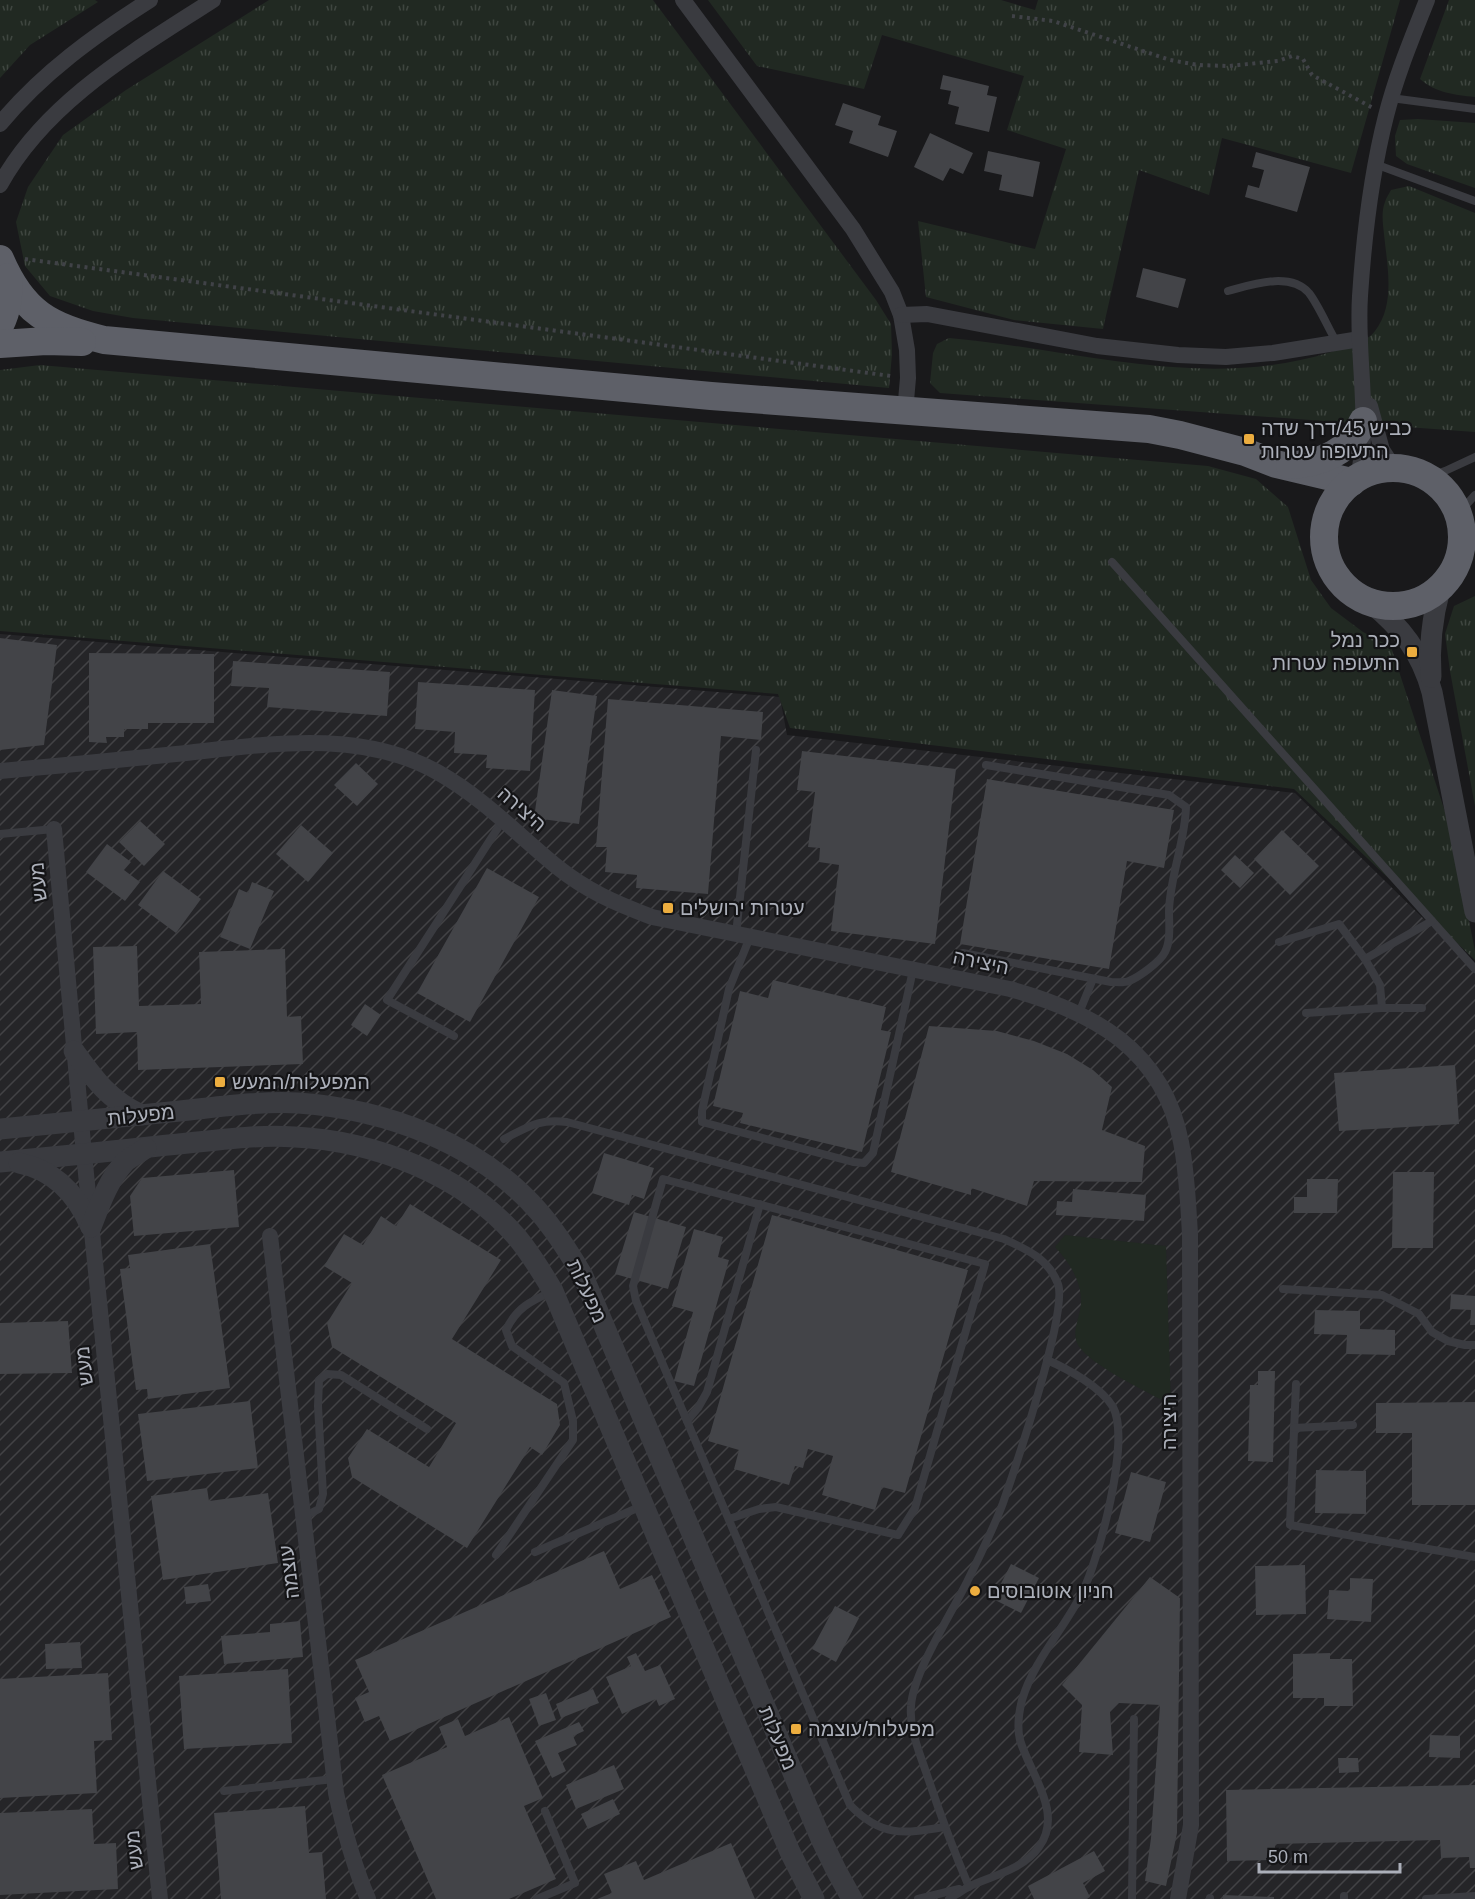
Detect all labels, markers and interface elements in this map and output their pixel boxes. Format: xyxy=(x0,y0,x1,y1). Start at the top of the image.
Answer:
place label: כביש 45/דרך שדה התעופה עטרות xyxy=(1261,417,1412,462)
marker: כביש 45/דרך שדה התעופה עטרות xyxy=(1242,432,1256,446)
place label: ככר נמל התעופה עטרות xyxy=(1272,629,1400,674)
marker: ככר נמל התעופה עטרות xyxy=(1405,645,1419,659)
street label: היצירה xyxy=(493,782,551,836)
street label: מעש xyxy=(25,861,51,903)
place label: עטרות ירושלים xyxy=(680,897,805,919)
marker: עטרות ירושלים xyxy=(661,901,675,915)
street label: היצירה xyxy=(951,945,1011,979)
place label: המפעלות/המעש xyxy=(232,1071,370,1093)
marker: המפעלות/המעש xyxy=(213,1075,227,1089)
street label: מפעלות xyxy=(106,1101,176,1129)
street label: מפעלות xyxy=(563,1256,611,1326)
street label: מעש xyxy=(71,1345,97,1387)
street label: היצירה xyxy=(1158,1394,1180,1450)
street label: עוצמה xyxy=(275,1544,303,1600)
place label: חניון אוטובוסים xyxy=(987,1580,1114,1602)
marker: חניון אוטובוסים xyxy=(968,1584,982,1598)
street label: מפעלות xyxy=(755,1703,801,1773)
place label: מפעלות/עוצמה xyxy=(808,1718,935,1740)
marker: מפעלות/עוצמה xyxy=(789,1722,803,1736)
street label: מעש xyxy=(121,1829,147,1871)
scale bar xyxy=(1259,1836,1400,1874)
text: 50 m xyxy=(1268,1847,1308,1867)

